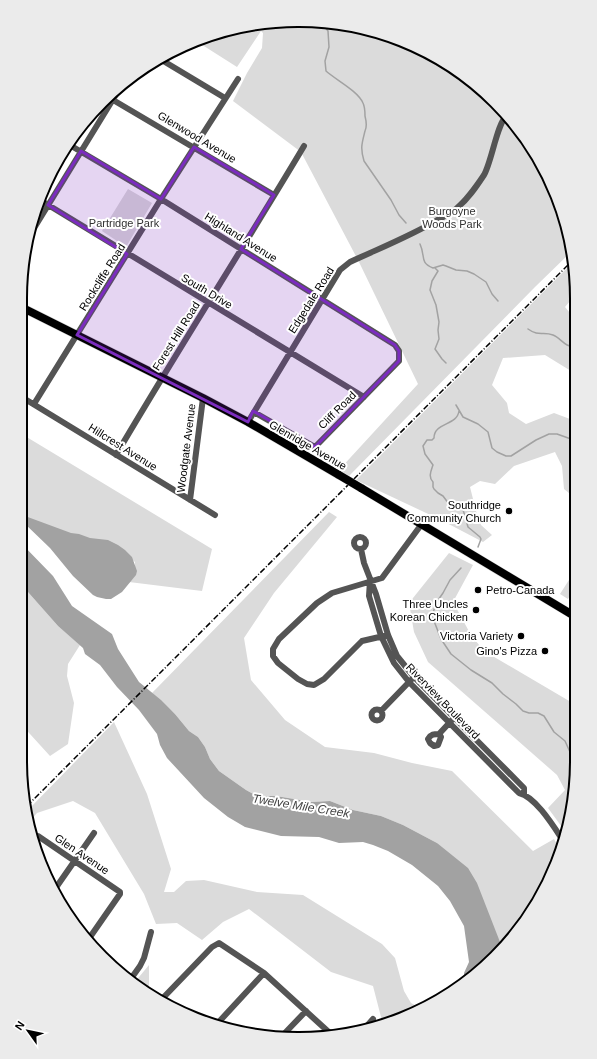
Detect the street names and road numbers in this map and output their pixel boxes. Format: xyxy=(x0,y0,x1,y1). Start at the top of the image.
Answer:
street label: Glenwood Avenue xyxy=(156,109,238,165)
street label: Highland Avenue xyxy=(203,210,279,264)
street label: Rockcliffe Road xyxy=(77,241,127,313)
street label: Edgedale Road xyxy=(286,265,336,335)
street label: South Drive xyxy=(179,271,235,311)
street label: Forest Hill Road xyxy=(150,299,202,373)
street label: Cliff Road xyxy=(316,389,358,431)
street label: Woodgate Avenue xyxy=(175,403,197,493)
street label: Glenridge Avenue xyxy=(267,418,349,472)
street label: Hillcrest Avenue xyxy=(86,421,160,473)
street label: Riverview Boulevard xyxy=(404,661,482,741)
street label: Glen Avenue xyxy=(53,831,111,877)

